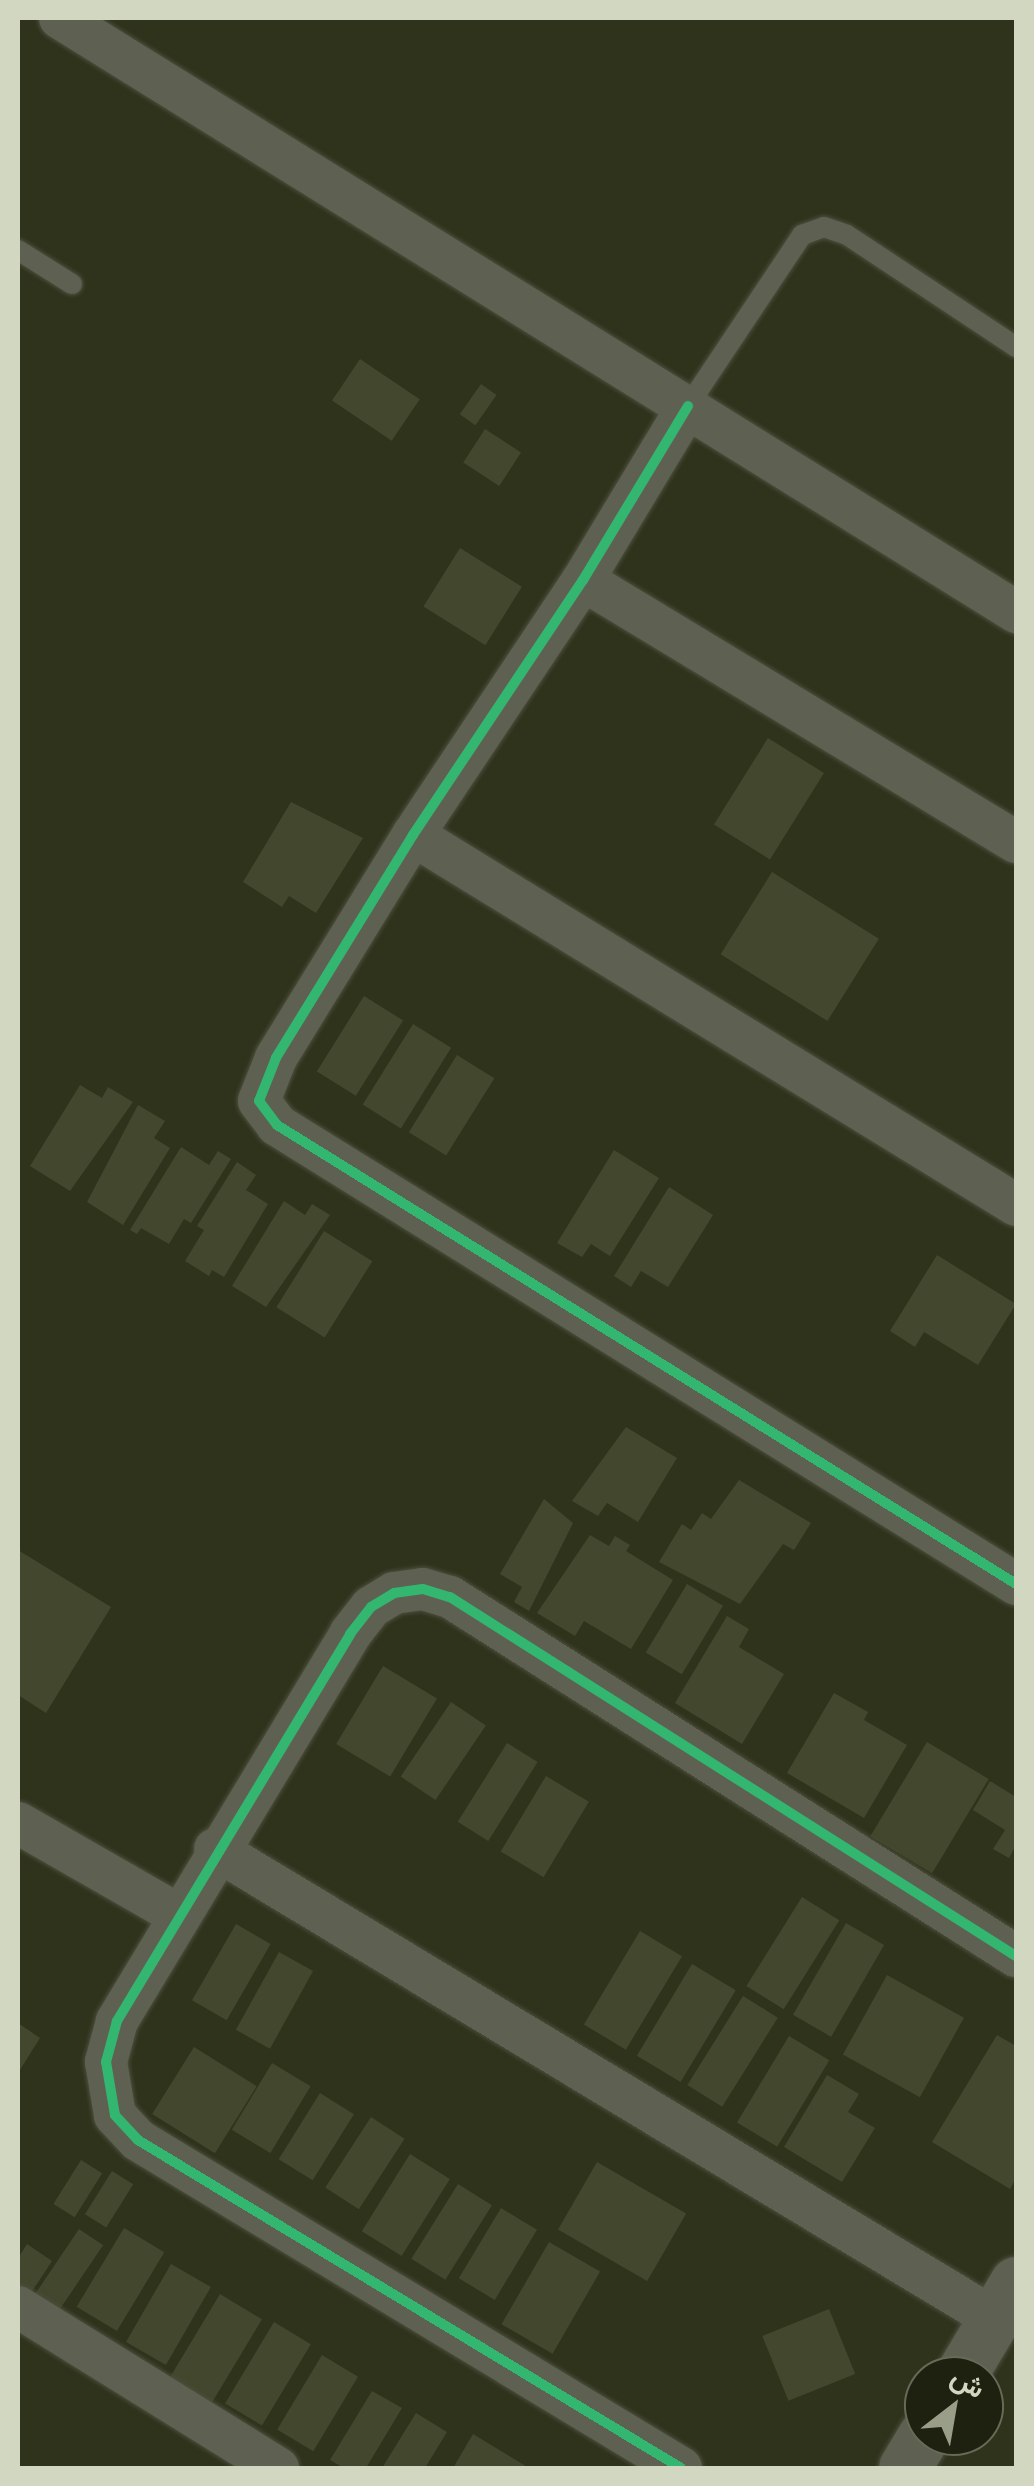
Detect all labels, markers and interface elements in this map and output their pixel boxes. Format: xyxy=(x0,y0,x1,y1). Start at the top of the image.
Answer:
north arrow xyxy=(904,2356,1004,2456)
text: ش xyxy=(945,2358,992,2405)

